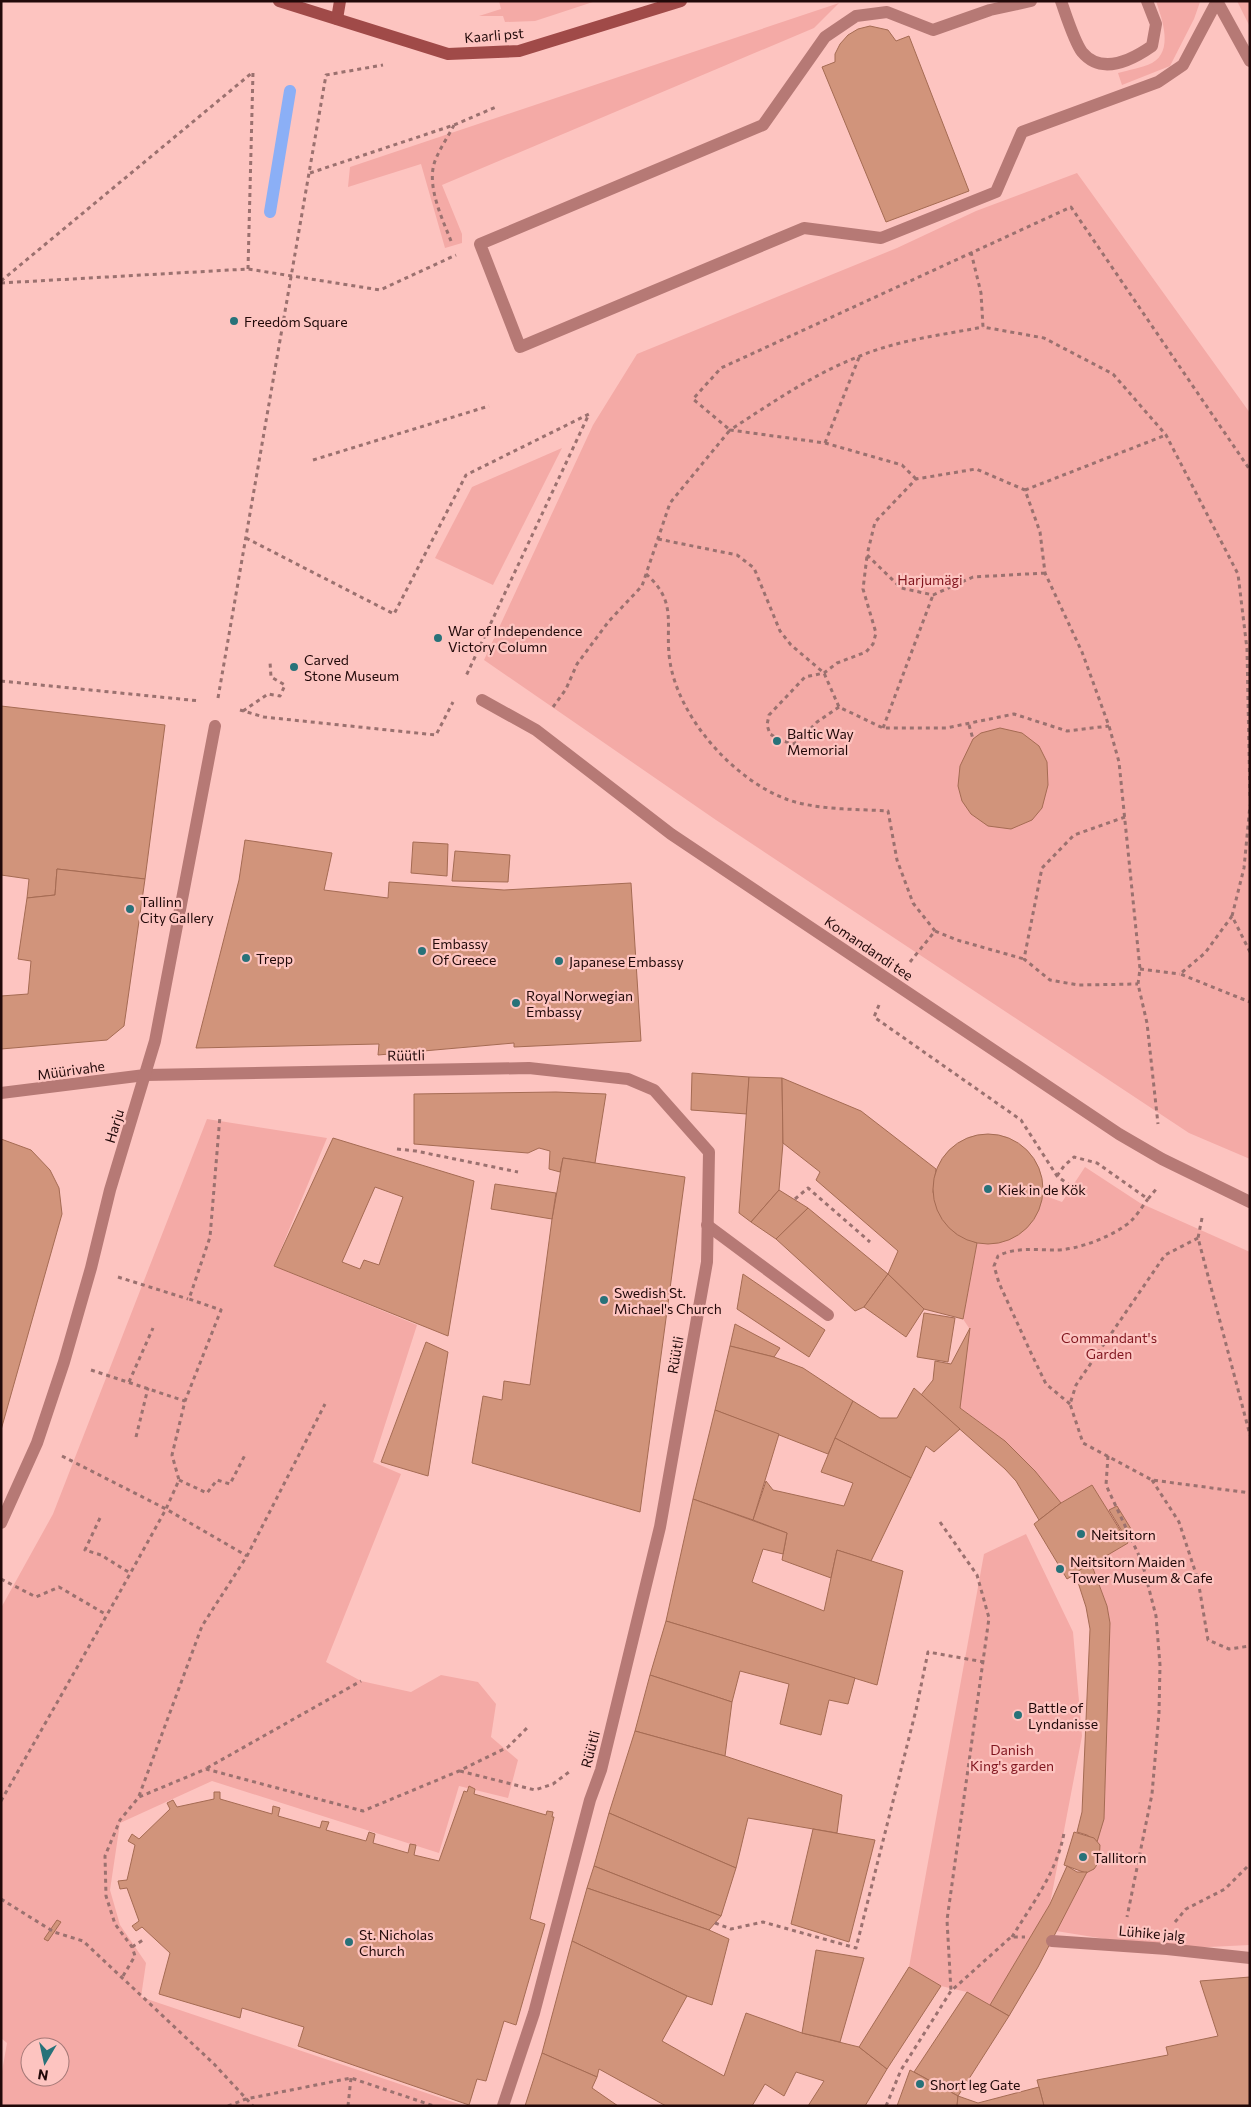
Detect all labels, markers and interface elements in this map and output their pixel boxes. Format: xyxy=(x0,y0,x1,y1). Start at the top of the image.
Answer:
street label: Kaarli pst xyxy=(464,24,525,46)
place label: Freedom Square xyxy=(244,313,348,330)
marker: Freedom Square xyxy=(228,315,240,327)
park label: Harjumägi xyxy=(897,571,963,588)
place label: War of Independence Victory Column xyxy=(448,622,583,655)
marker: War of Independence Victory Column xyxy=(432,632,444,644)
place label: Carved Stone Museum xyxy=(304,651,399,684)
marker: Carved Stone Museum xyxy=(288,661,300,673)
place label: Baltic Way Memorial xyxy=(787,725,854,758)
marker: Baltic Way Memorial xyxy=(771,735,783,747)
place label: Tallinn City Gallery xyxy=(140,893,214,926)
marker: Tallinn City Gallery xyxy=(124,903,136,915)
street label: Komandandi tee xyxy=(822,912,916,984)
place label: Embassy Of Greece xyxy=(432,935,496,968)
marker: Embassy Of Greece xyxy=(416,945,428,957)
place label: Trepp xyxy=(256,950,293,967)
marker: Trepp xyxy=(240,952,252,964)
place label: Japanese Embassy xyxy=(569,953,684,970)
marker: Japanese Embassy xyxy=(553,955,565,967)
place label: Royal Norwegian Embassy xyxy=(526,987,633,1020)
marker: Royal Norwegian Embassy xyxy=(510,997,522,1009)
street label: Rüütli xyxy=(387,1046,425,1064)
street label: Müürivahe xyxy=(36,1057,106,1083)
street label: Harju xyxy=(101,1107,127,1145)
place label: Kiek in de Kök xyxy=(998,1181,1086,1198)
marker: Kiek in de Kök xyxy=(982,1183,994,1195)
place label: Swedish St. Michael's Church xyxy=(614,1284,722,1317)
marker: Swedish St. Michael's Church xyxy=(598,1294,610,1306)
park label: Commandant's Garden xyxy=(1061,1329,1157,1362)
street label: Rüütli xyxy=(663,1335,687,1375)
place label: Neitsitorn xyxy=(1091,1526,1156,1543)
marker: Neitsitorn xyxy=(1075,1528,1087,1540)
place label: Neitsitorn Maiden Tower Museum & Cafe xyxy=(1070,1553,1213,1586)
marker: Neitsitorn Maiden Tower Museum & Cafe xyxy=(1054,1563,1066,1575)
place label: Battle of Lyndanisse xyxy=(1028,1699,1098,1732)
marker: Battle of Lyndanisse xyxy=(1012,1709,1024,1721)
street label: Rüütli xyxy=(577,1729,603,1769)
park label: Danish King's garden xyxy=(970,1741,1054,1774)
place label: Tallitorn xyxy=(1093,1849,1146,1866)
marker: Tallitorn xyxy=(1077,1851,1089,1863)
street label: Lühike jalg xyxy=(1118,1922,1186,1944)
place label: St. Nicholas Church xyxy=(359,1926,434,1959)
marker: St. Nicholas Church xyxy=(343,1936,355,1948)
north arrow xyxy=(20,2037,70,2087)
text: N xyxy=(36,2066,49,2085)
place label: Short leg Gate xyxy=(930,2076,1020,2093)
marker: Short leg Gate xyxy=(914,2078,926,2090)

